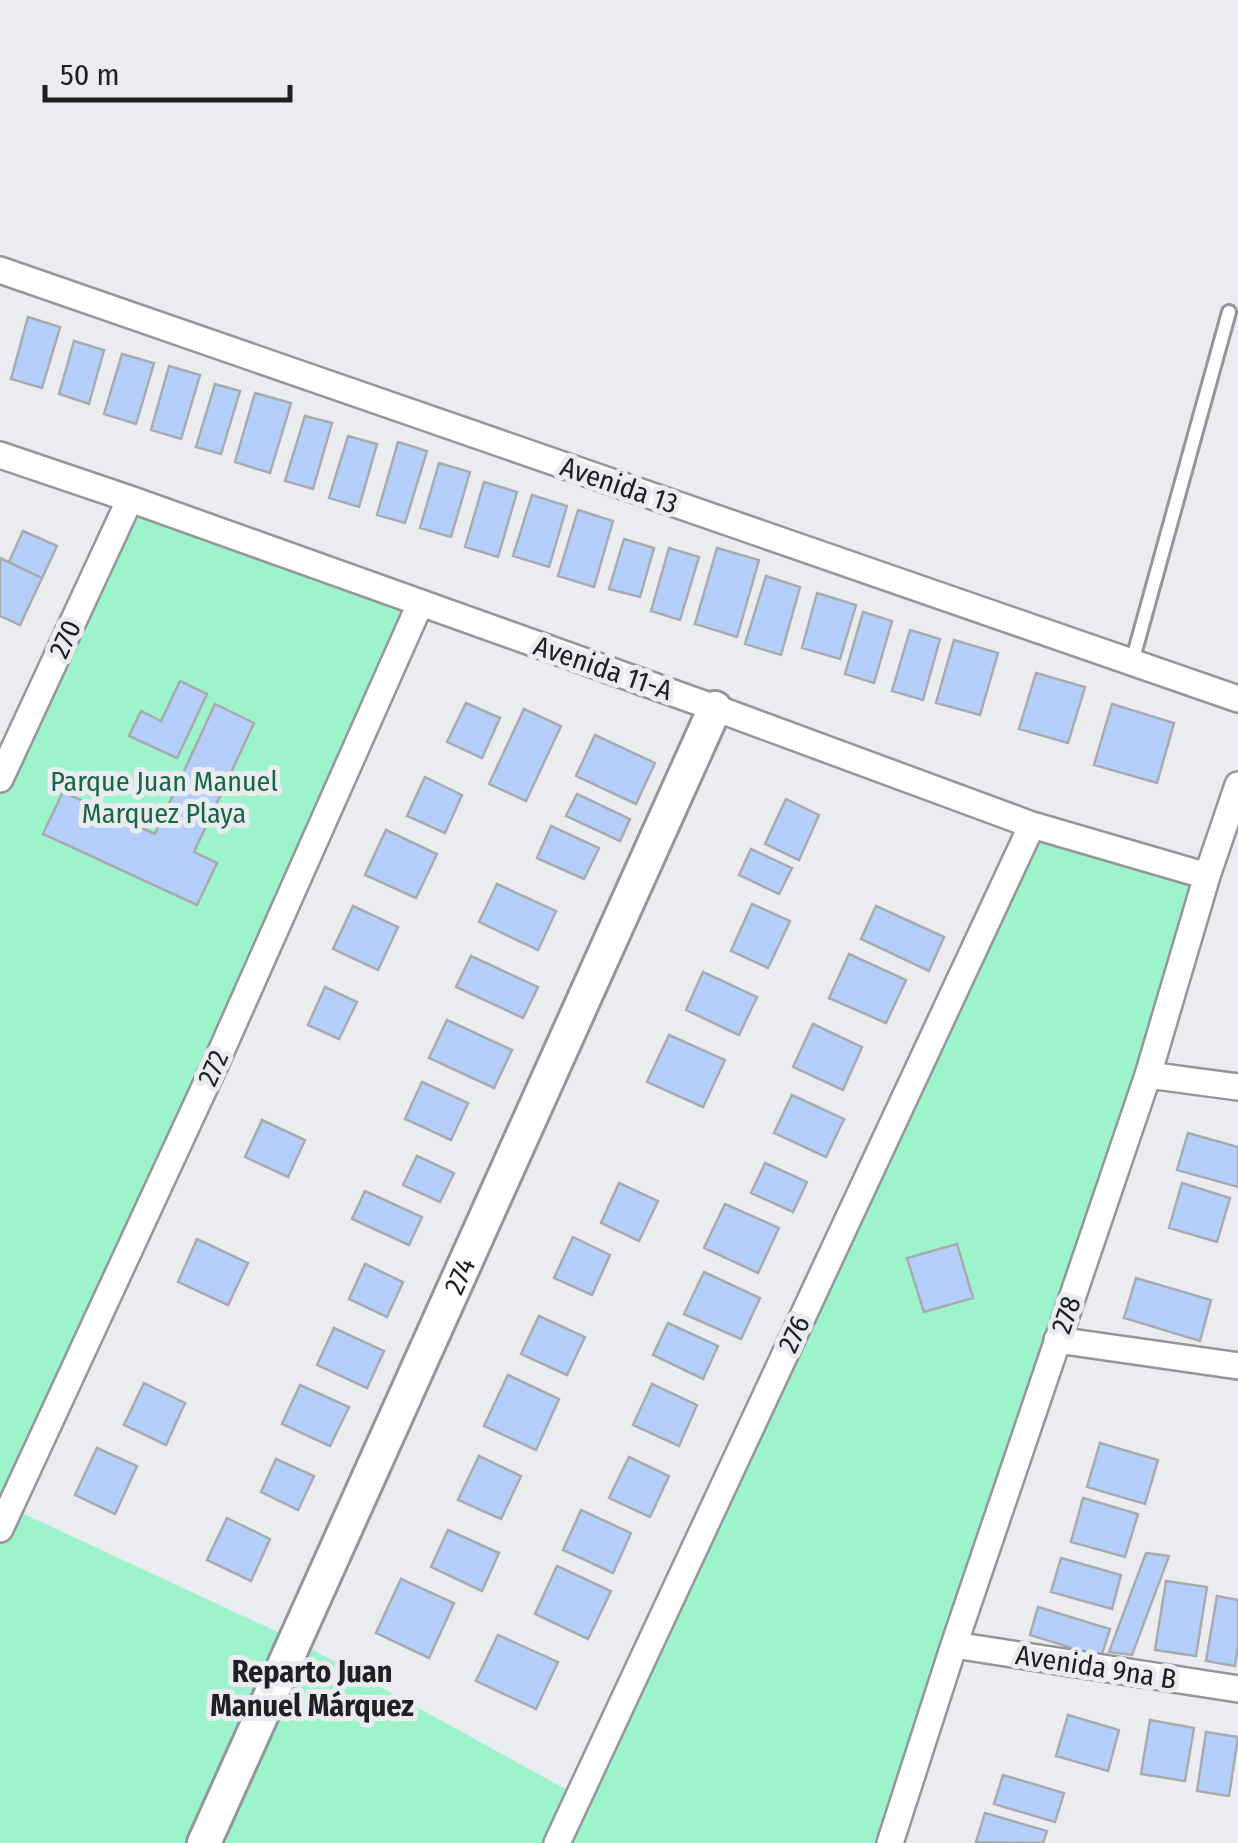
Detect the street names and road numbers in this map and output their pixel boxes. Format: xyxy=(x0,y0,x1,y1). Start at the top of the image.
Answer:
street label: Avenida 13 xyxy=(556,450,682,520)
street label: 270 xyxy=(42,615,88,663)
street label: Avenida 11-A xyxy=(529,629,677,707)
street label: 272 xyxy=(191,1045,235,1091)
street label: 274 xyxy=(437,1253,482,1299)
street label: 278 xyxy=(1044,1292,1088,1338)
street label: 276 xyxy=(771,1310,817,1358)
street label: Avenida 9na B xyxy=(1013,1638,1179,1696)

